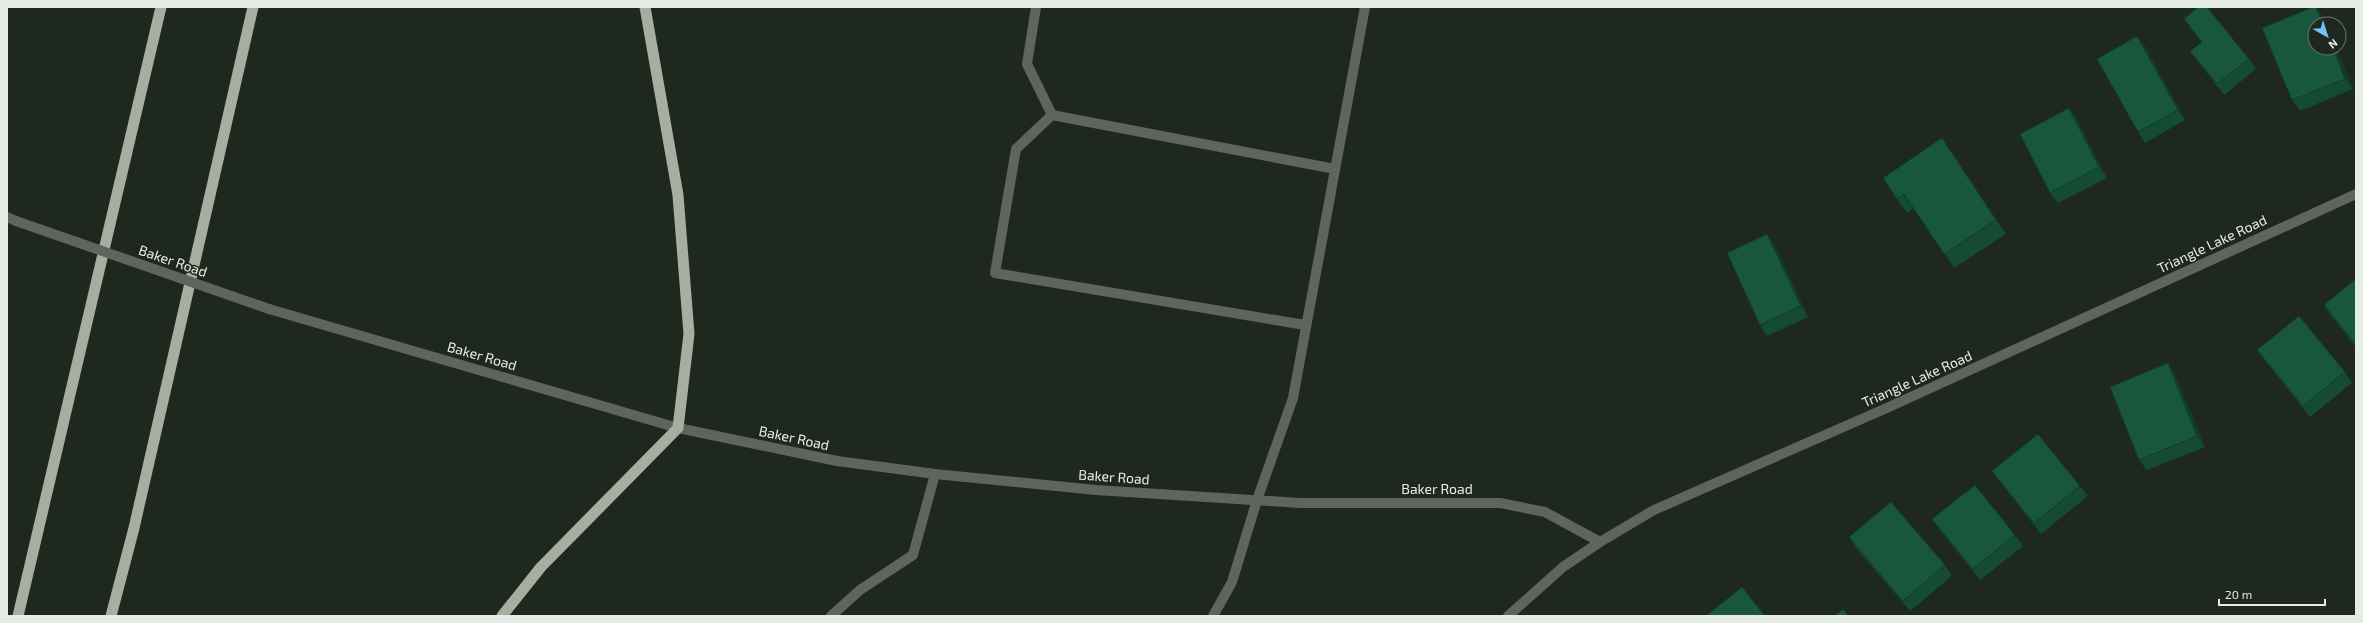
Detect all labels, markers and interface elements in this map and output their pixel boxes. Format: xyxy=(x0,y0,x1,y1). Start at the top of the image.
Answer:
north arrow xyxy=(2307,16,2347,56)
text: N xyxy=(2326,37,2341,52)
street label: Triangle Lake Road xyxy=(2154,211,2269,276)
street label: Baker Road xyxy=(137,241,210,280)
street label: Baker Road xyxy=(445,337,519,374)
street label: Triangle Lake Road xyxy=(1859,347,1975,411)
street label: Baker Road xyxy=(757,422,831,453)
street label: Baker Road xyxy=(1078,466,1150,487)
street label: Baker Road xyxy=(1401,480,1473,497)
scale bar xyxy=(2219,581,2325,607)
text: 20 m xyxy=(2225,587,2252,601)

